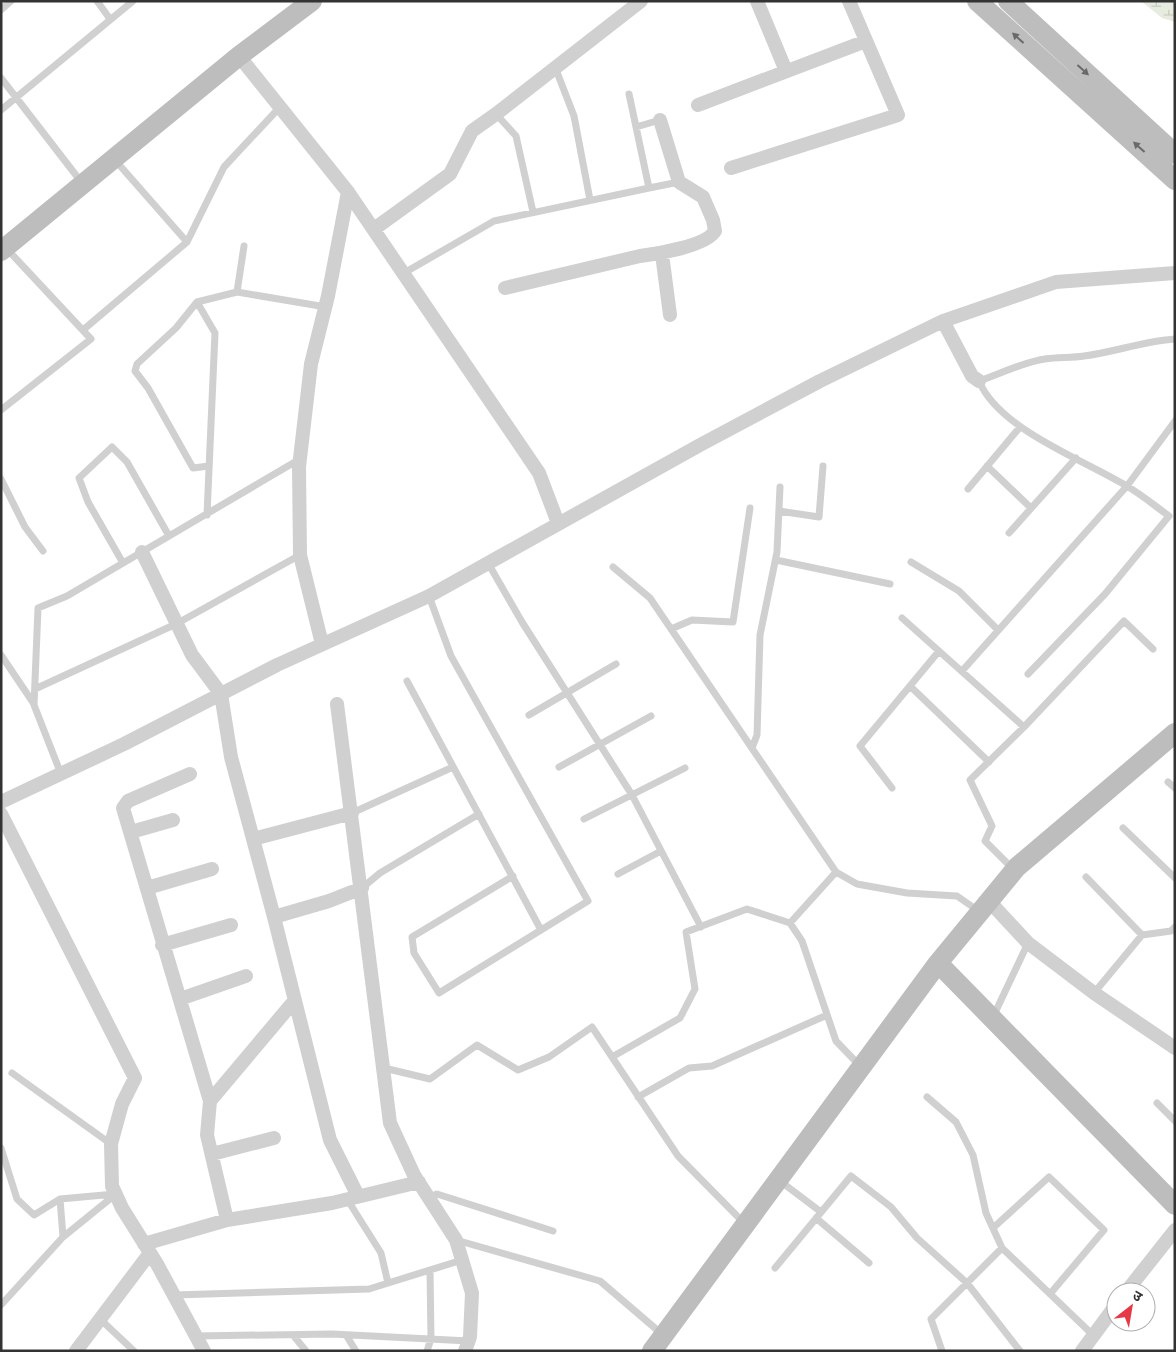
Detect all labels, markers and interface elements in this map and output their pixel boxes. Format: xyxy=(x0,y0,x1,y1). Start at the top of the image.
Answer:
one-way arrow xyxy=(1012,32,1024,44)
one-way arrow xyxy=(1076,64,1088,76)
one-way arrow xyxy=(1133,141,1145,153)
north arrow xyxy=(1106,1282,1156,1332)
text: उ xyxy=(1130,1287,1146,1306)

